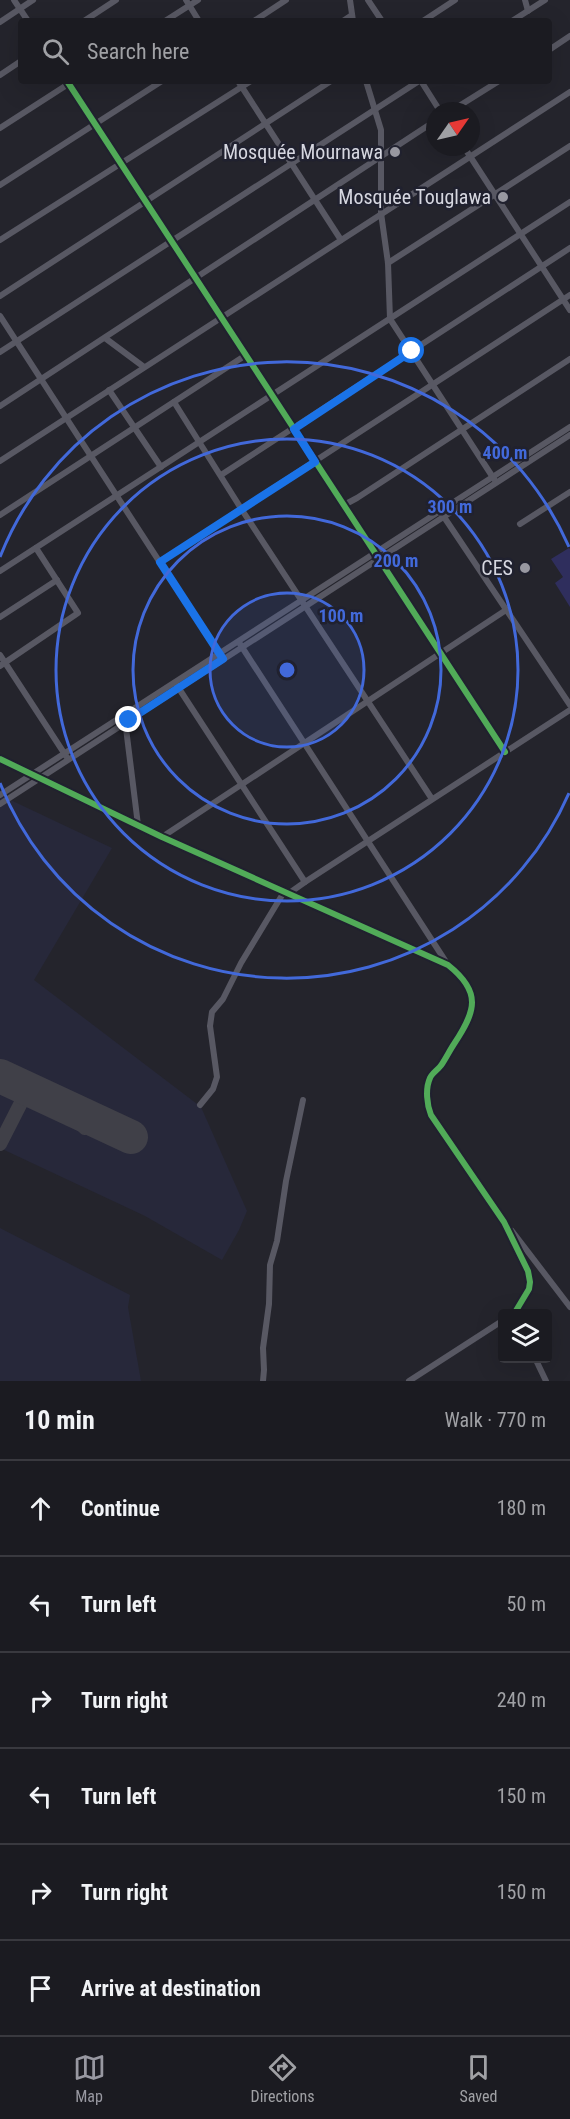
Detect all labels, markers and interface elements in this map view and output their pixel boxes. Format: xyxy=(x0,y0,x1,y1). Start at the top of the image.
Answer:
search box xyxy=(18,18,552,84)
icon: search xyxy=(39,35,72,68)
text: Search here xyxy=(87,39,189,64)
north arrow xyxy=(426,102,480,156)
place label: Mosquée Mournawa xyxy=(223,140,383,164)
marker: Mosquée Mournawa xyxy=(388,145,402,159)
place label: Mosquée Touglawa xyxy=(338,185,491,209)
marker: Mosquée Touglawa xyxy=(496,190,510,204)
route start xyxy=(398,337,424,363)
text: 400 m xyxy=(483,442,527,463)
text: 300 m xyxy=(428,496,472,517)
text: 200 m xyxy=(374,550,418,571)
place label: CES xyxy=(481,556,513,580)
marker: CES xyxy=(518,561,532,575)
text: 100 m xyxy=(319,605,363,626)
centre of rings xyxy=(277,660,297,680)
route end xyxy=(115,706,141,732)
map controls xyxy=(498,1309,552,1363)
button: layers xyxy=(498,1309,552,1363)
text: 10 min xyxy=(24,1405,95,1435)
text: Walk · 770 m xyxy=(445,1408,546,1432)
icon: ahead xyxy=(24,1492,57,1525)
text: Continue xyxy=(81,1496,160,1521)
text: 180 m xyxy=(497,1496,546,1520)
icon: left xyxy=(24,1588,57,1621)
text: Turn left xyxy=(81,1592,156,1617)
text: 50 m xyxy=(507,1592,546,1616)
icon: right xyxy=(24,1684,57,1717)
text: Turn right xyxy=(81,1688,168,1713)
text: 240 m xyxy=(497,1688,546,1712)
icon: left xyxy=(24,1780,57,1813)
text: Turn left xyxy=(81,1784,156,1809)
text: 150 m xyxy=(497,1784,546,1808)
icon: right xyxy=(24,1876,57,1909)
text: Turn right xyxy=(81,1880,168,1905)
text: 150 m xyxy=(497,1880,546,1904)
icon: arrive xyxy=(24,1972,57,2005)
text: Arrive at destination xyxy=(81,1976,261,2001)
tab: Map xyxy=(73,2051,106,2106)
tab: Directions xyxy=(251,2051,314,2106)
tab: Saved xyxy=(459,2051,497,2106)

